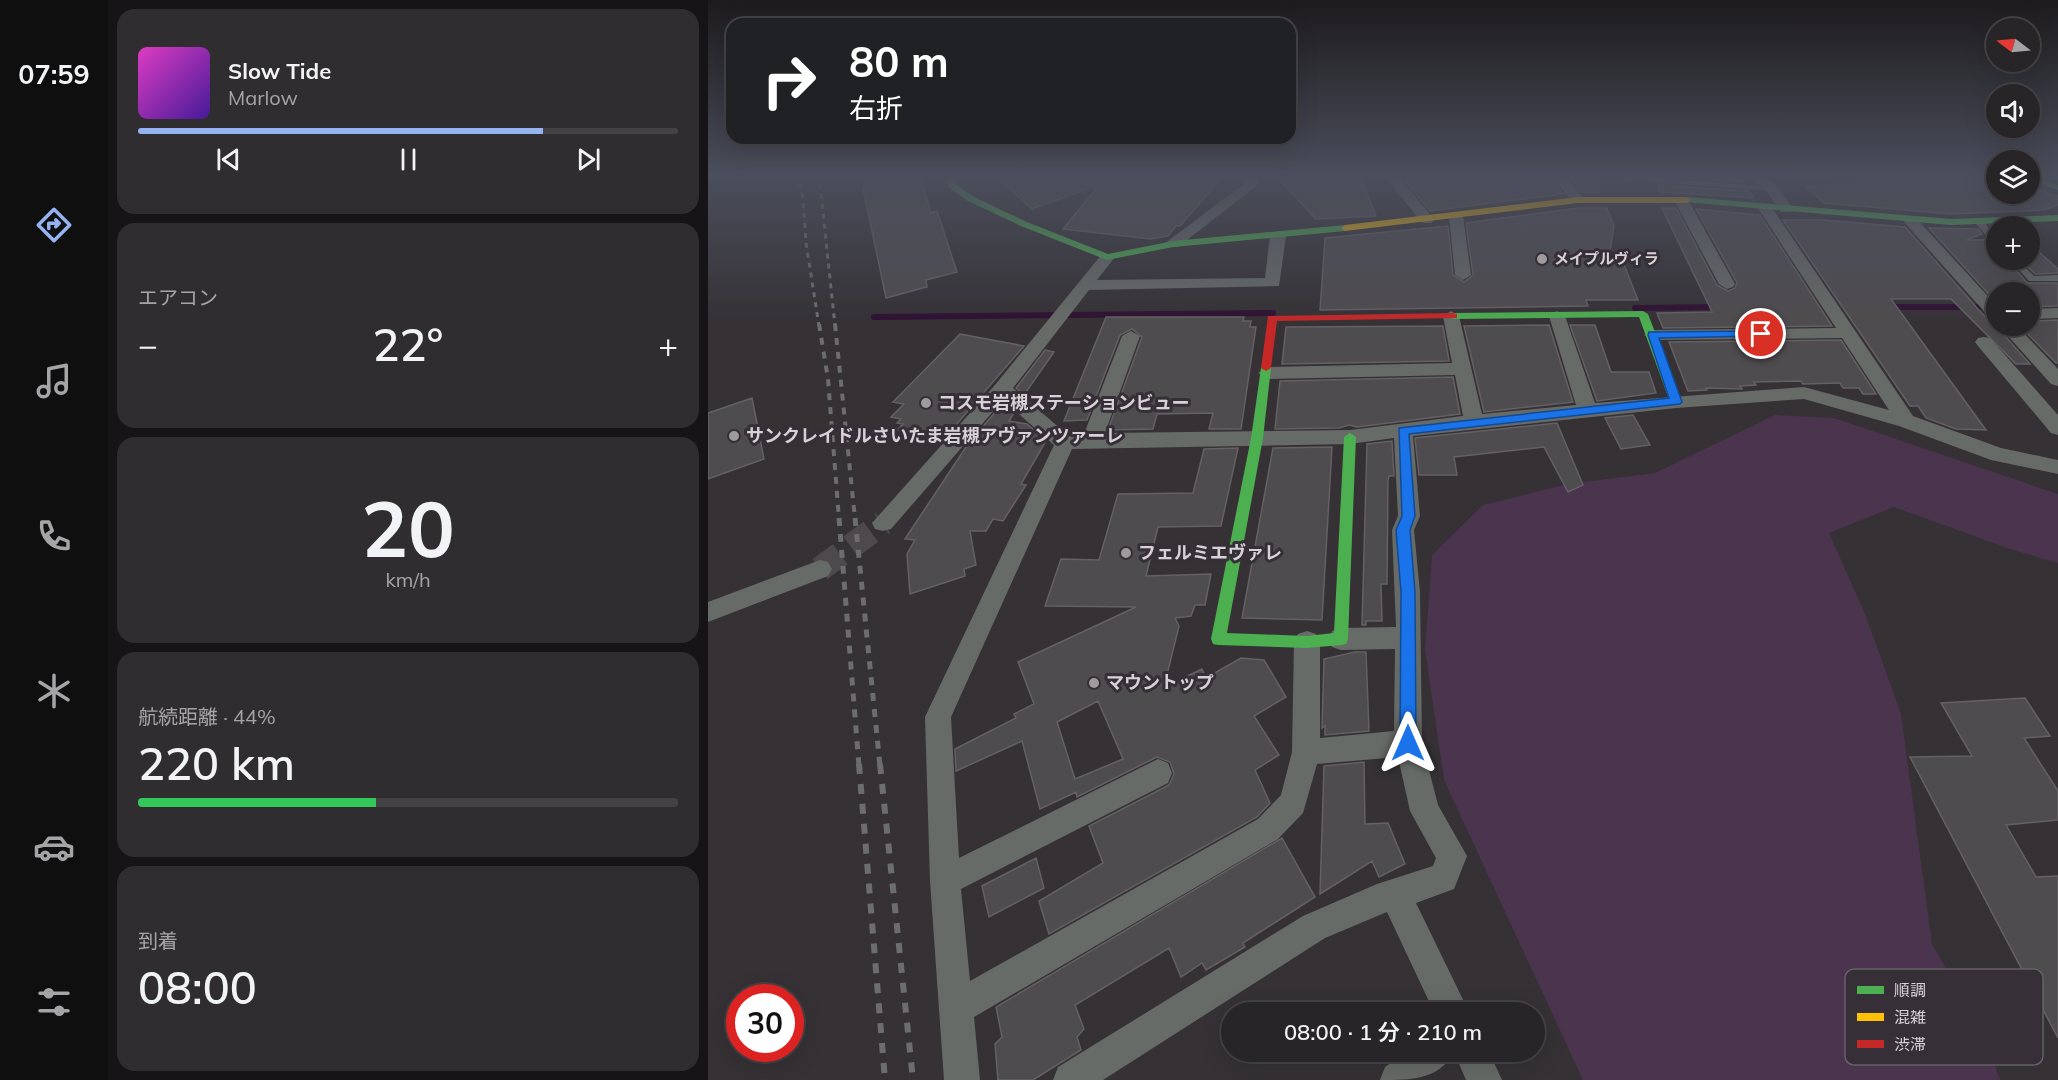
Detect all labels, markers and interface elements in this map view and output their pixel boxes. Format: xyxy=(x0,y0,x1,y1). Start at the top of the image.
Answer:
north arrow xyxy=(1986,18,2040,72)
map controls xyxy=(1986,18,2040,336)
text: 80 m xyxy=(849,35,949,88)
icon: right xyxy=(750,42,828,120)
text: 07:59 xyxy=(18,57,90,91)
text: Slow Tide xyxy=(228,57,331,85)
button: sound xyxy=(1986,84,2040,138)
text: Marlow xyxy=(228,85,298,110)
text: 右折 xyxy=(849,91,903,125)
icon: previous xyxy=(212,143,245,176)
icon: pause xyxy=(392,143,425,176)
icon: next xyxy=(572,143,605,176)
button: layers xyxy=(1986,150,2040,204)
icon: directions xyxy=(33,204,75,246)
button: + xyxy=(1986,216,2040,270)
place label: メイプルヴィラ xyxy=(1554,249,1659,268)
marker: メイプルヴィラ xyxy=(1535,252,1549,266)
button: − xyxy=(1986,282,2040,336)
text: エアコン xyxy=(138,285,218,310)
pin xyxy=(1735,308,1786,359)
text: 22° xyxy=(373,316,443,372)
icon: arrive xyxy=(1744,317,1777,350)
text: − xyxy=(138,324,158,365)
text: + xyxy=(658,324,678,365)
icon: music xyxy=(33,360,75,402)
place label: コスモ岩槻ステーションビュー xyxy=(938,391,1190,414)
marker: コスモ岩槻ステーションビュー xyxy=(919,396,933,410)
place label: サンクレイドルさいたま岩槻アヴァンツァーレ xyxy=(746,424,1123,447)
marker: サンクレイドルさいたま岩槻アヴァンツァーレ xyxy=(727,429,741,443)
text: 20 xyxy=(361,479,455,577)
icon: phone xyxy=(33,515,75,557)
place label: フェルミエヴァレ xyxy=(1138,541,1282,564)
marker: フェルミエヴァレ xyxy=(1119,546,1133,560)
text: km/h xyxy=(385,567,431,592)
icon: climate xyxy=(33,670,75,712)
place label: マウントップ xyxy=(1106,671,1214,694)
marker: マウントップ xyxy=(1087,676,1101,690)
text: 航続距離 · 44% xyxy=(138,704,276,729)
position arrow xyxy=(1376,711,1440,775)
text: 220 km xyxy=(138,735,295,791)
icon: car xyxy=(33,826,75,868)
text: 到着 xyxy=(138,928,178,953)
text: 08:00 xyxy=(138,959,257,1015)
legend xyxy=(1845,969,2043,1065)
text: 順調 xyxy=(1894,980,1926,1000)
icon: filters xyxy=(33,981,75,1023)
speed limit sign: 30 xyxy=(726,984,804,1062)
text: 混雑 xyxy=(1894,1007,1926,1027)
text: 08:00 · 1 分 · 210 m xyxy=(1284,1018,1482,1046)
text: 渋滞 xyxy=(1894,1034,1926,1054)

